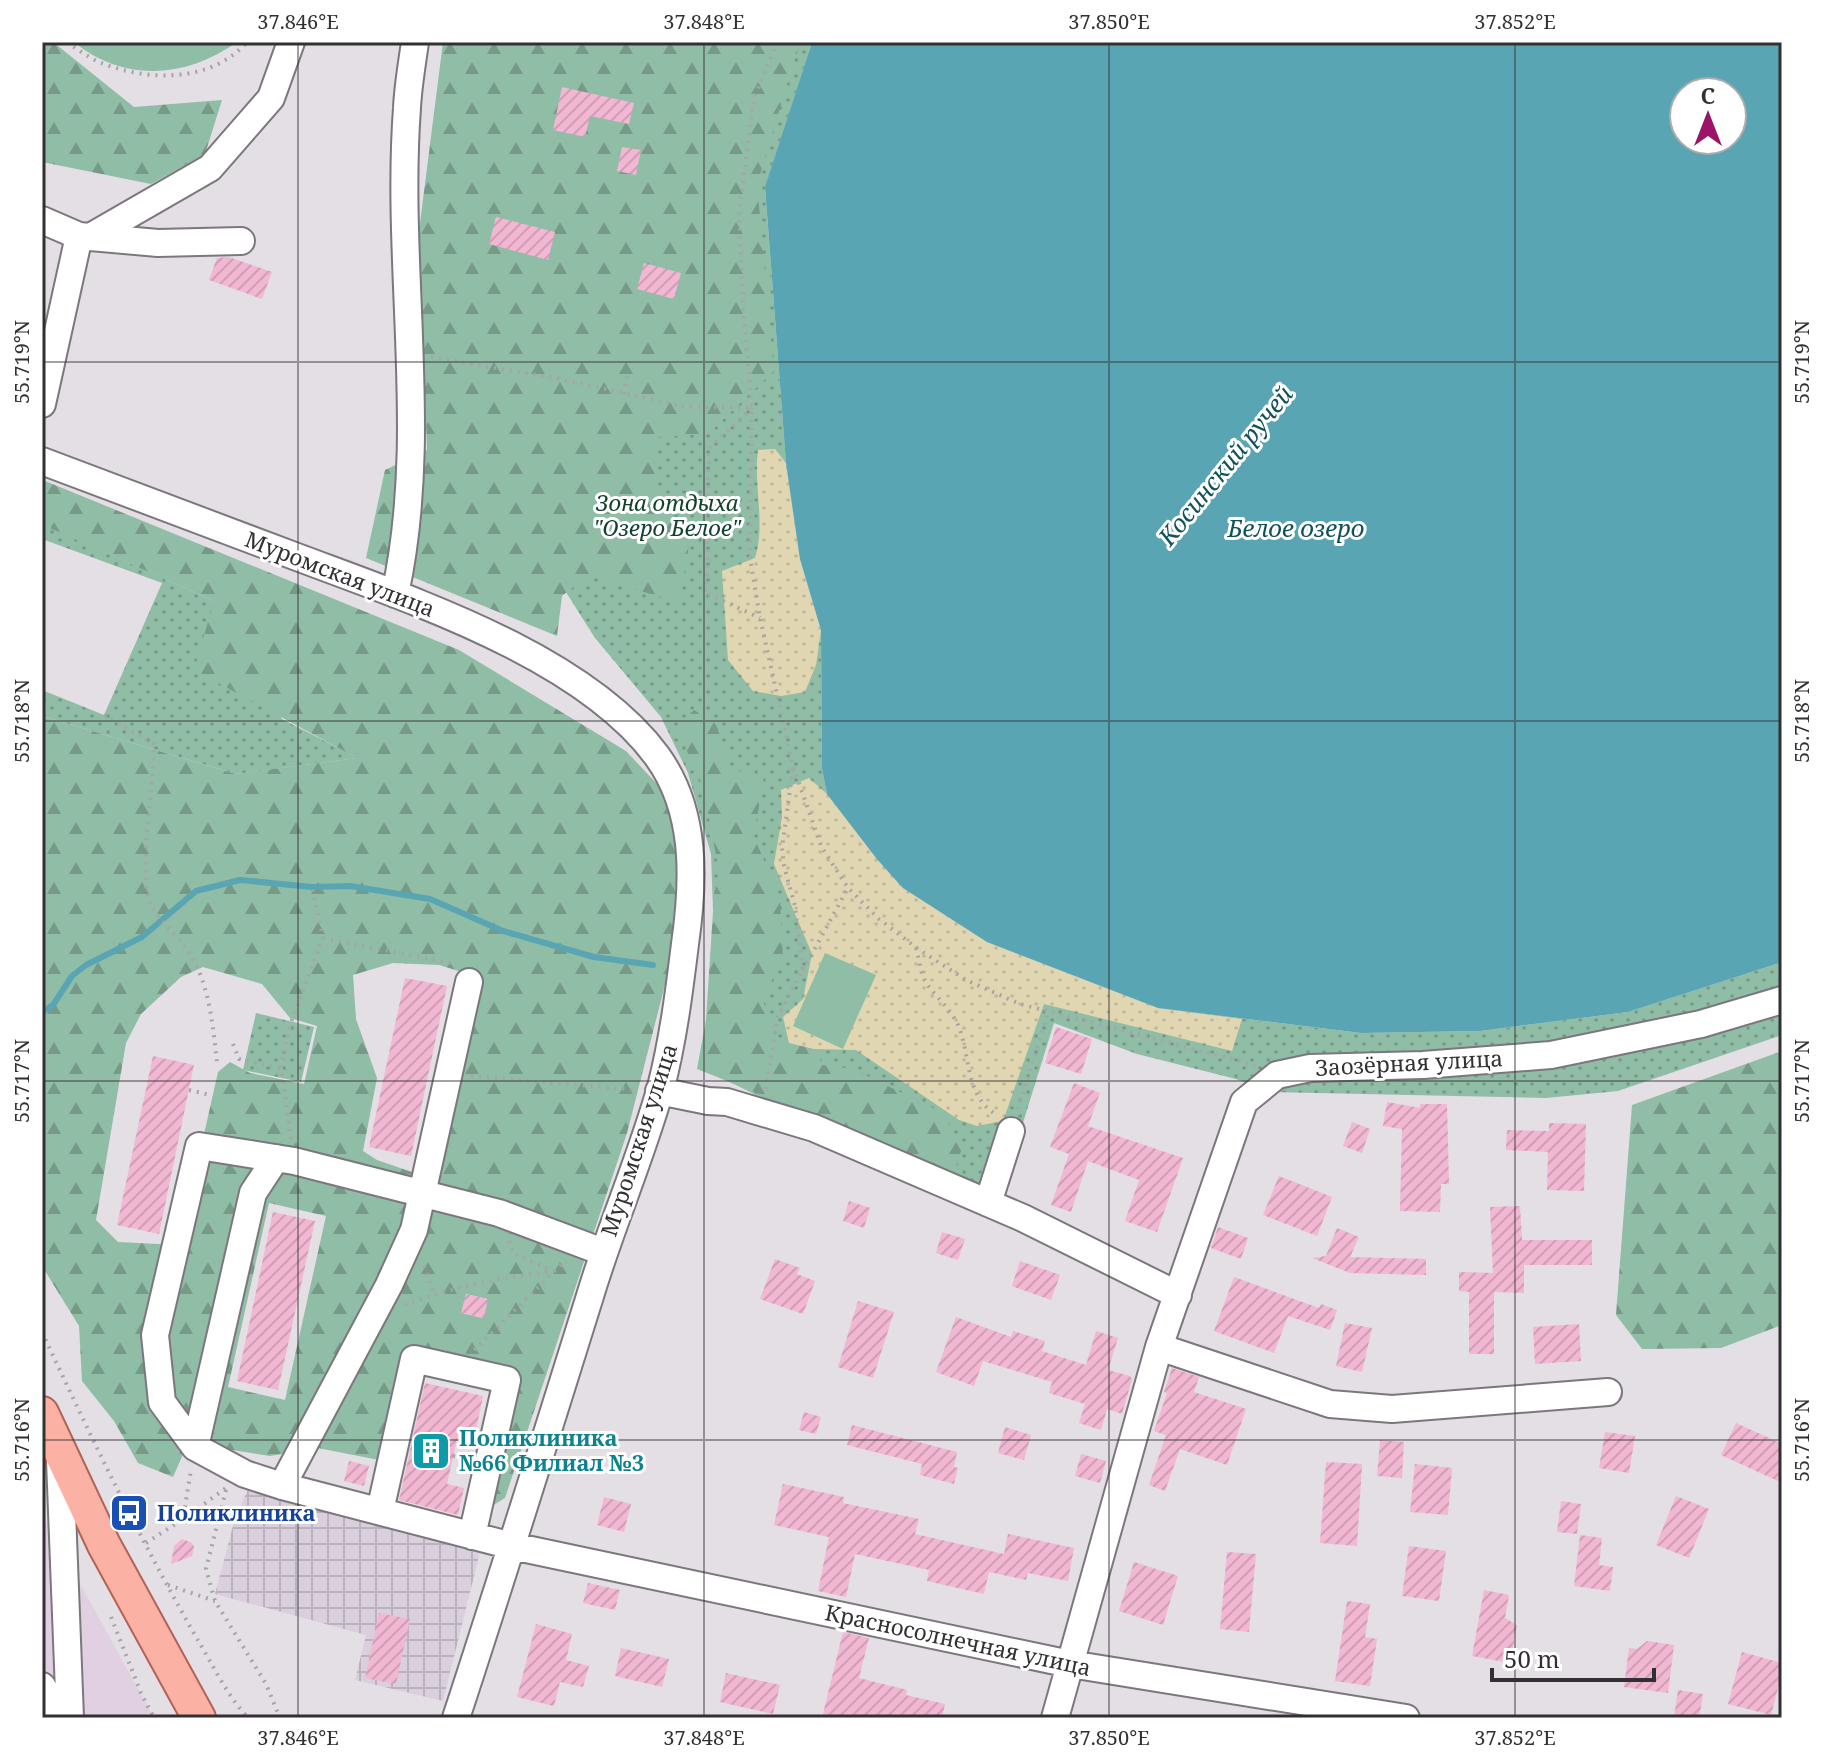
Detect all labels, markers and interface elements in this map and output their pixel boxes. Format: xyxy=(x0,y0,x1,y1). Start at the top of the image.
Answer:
text: 37.846°E xyxy=(257,8,339,35)
text: 37.848°E xyxy=(663,8,745,35)
text: 37.850°E xyxy=(1068,8,1150,35)
text: 37.852°E xyxy=(1474,8,1556,35)
north arrow xyxy=(1668,76,1748,156)
text: С xyxy=(1701,80,1715,110)
text: 55.719°N xyxy=(8,320,35,404)
text: 55.719°N xyxy=(1788,320,1815,404)
water label: Косинский ручей xyxy=(1149,378,1300,553)
park label: Зона отдыха "Озеро Белое" xyxy=(593,487,742,542)
water label: Белое озеро xyxy=(1226,511,1365,544)
street label: Муромская улица xyxy=(241,523,440,623)
text: 55.718°N xyxy=(8,679,35,763)
text: 55.718°N xyxy=(1788,679,1815,763)
text: 55.717°N xyxy=(8,1039,35,1123)
street label: Муромская улица xyxy=(593,1039,683,1240)
text: 55.717°N xyxy=(1788,1039,1815,1123)
street label: Заозёрная улица xyxy=(1314,1042,1504,1082)
text: 55.716°N xyxy=(8,1398,35,1482)
text: 55.716°N xyxy=(1788,1398,1815,1482)
place label: Поликлиника №66 Филиал №3 xyxy=(459,1422,644,1477)
building icon: Поликлиника №66 Филиал №3 xyxy=(410,1430,452,1472)
bus stop icon: Поликлиника xyxy=(108,1492,150,1534)
place label: Поликлиника xyxy=(157,1497,316,1527)
street label: Красносолнечная улица xyxy=(822,1596,1094,1682)
scale bar xyxy=(1492,1632,1654,1682)
text: 50 m xyxy=(1504,1642,1560,1675)
text: 37.846°E xyxy=(257,1724,339,1751)
text: 37.848°E xyxy=(663,1724,745,1751)
text: 37.850°E xyxy=(1068,1724,1150,1751)
text: 37.852°E xyxy=(1474,1724,1556,1751)

